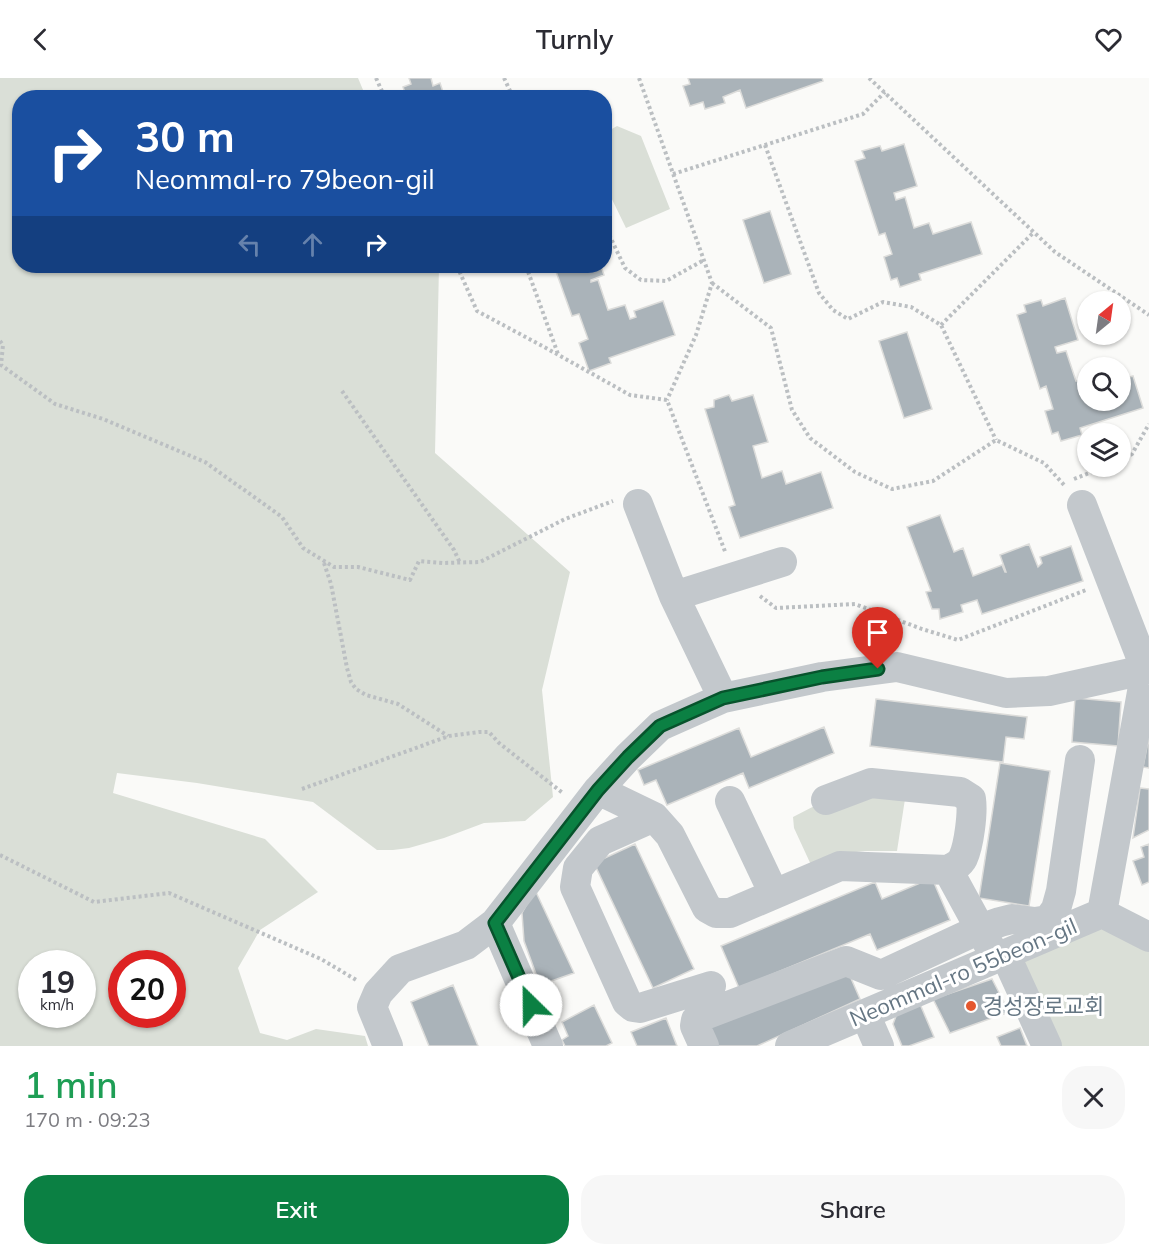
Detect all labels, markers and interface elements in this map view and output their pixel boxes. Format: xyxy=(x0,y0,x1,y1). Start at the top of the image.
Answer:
text: Turnly xyxy=(536,22,613,56)
icon: back xyxy=(24,23,57,56)
icon: heart xyxy=(1092,23,1125,56)
text: 30 m xyxy=(135,110,235,163)
icon: right xyxy=(36,114,114,192)
text: Neommal-ro 79beon-gil xyxy=(135,162,435,196)
icon: left xyxy=(233,228,266,261)
icon: ahead xyxy=(296,228,329,261)
icon: right xyxy=(359,228,392,261)
north arrow xyxy=(1077,291,1131,345)
map controls xyxy=(1077,291,1131,477)
button: search xyxy=(1077,357,1131,411)
button: layers xyxy=(1077,423,1131,477)
pin xyxy=(852,607,903,669)
icon: arrive xyxy=(861,616,894,649)
street label: Neommal-ro 55beon-gil xyxy=(845,911,1081,1033)
speed limit sign: 20 xyxy=(108,950,186,1028)
text: 19 xyxy=(39,963,75,1001)
position arrow xyxy=(499,973,563,1037)
place label: 경성장로교회 xyxy=(983,992,1104,1020)
text: km/h xyxy=(40,995,74,1014)
marker: 경성장로교회 xyxy=(964,999,978,1013)
text: 1 min xyxy=(24,1062,118,1107)
button: close xyxy=(1062,1066,1125,1129)
text: 170 m · 09:23 xyxy=(24,1107,150,1132)
button: Exit xyxy=(24,1175,569,1244)
button: Share xyxy=(581,1175,1125,1244)

